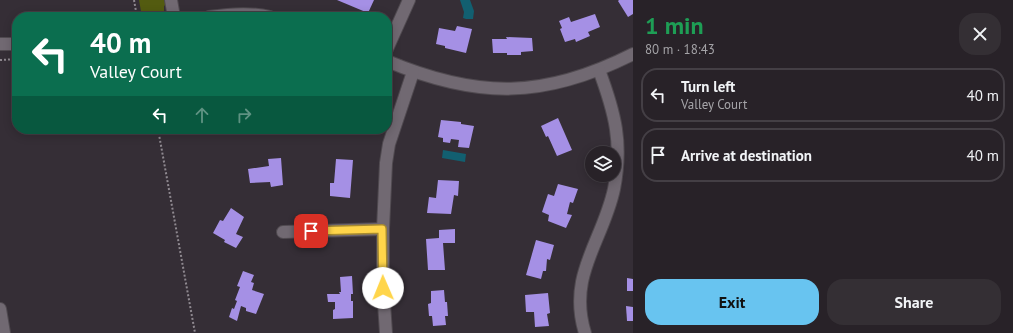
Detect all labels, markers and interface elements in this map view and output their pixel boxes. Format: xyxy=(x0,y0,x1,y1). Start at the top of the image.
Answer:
text: 1 min xyxy=(645,10,704,41)
button: close xyxy=(959,13,1001,55)
text: 40 m xyxy=(90,24,151,61)
icon: left xyxy=(24,28,76,80)
text: 80 m · 18:43 xyxy=(645,41,715,58)
text: Valley Court xyxy=(90,60,182,83)
text: Turn left xyxy=(681,77,735,96)
icon: left xyxy=(647,84,669,106)
text: 40 m xyxy=(966,86,999,105)
text: Valley Court xyxy=(681,96,747,113)
icon: left xyxy=(149,104,171,126)
icon: ahead xyxy=(191,104,213,126)
icon: right xyxy=(233,104,255,126)
icon: arrive xyxy=(647,144,669,166)
map controls xyxy=(585,146,621,182)
button: layers xyxy=(585,146,621,182)
text: Arrive at destination xyxy=(681,146,812,165)
text: 40 m xyxy=(966,146,999,165)
pin xyxy=(294,214,328,248)
icon: arrive xyxy=(300,220,322,242)
position arrow xyxy=(362,267,404,309)
button: Exit xyxy=(645,279,819,325)
button: Share xyxy=(827,279,1001,325)

